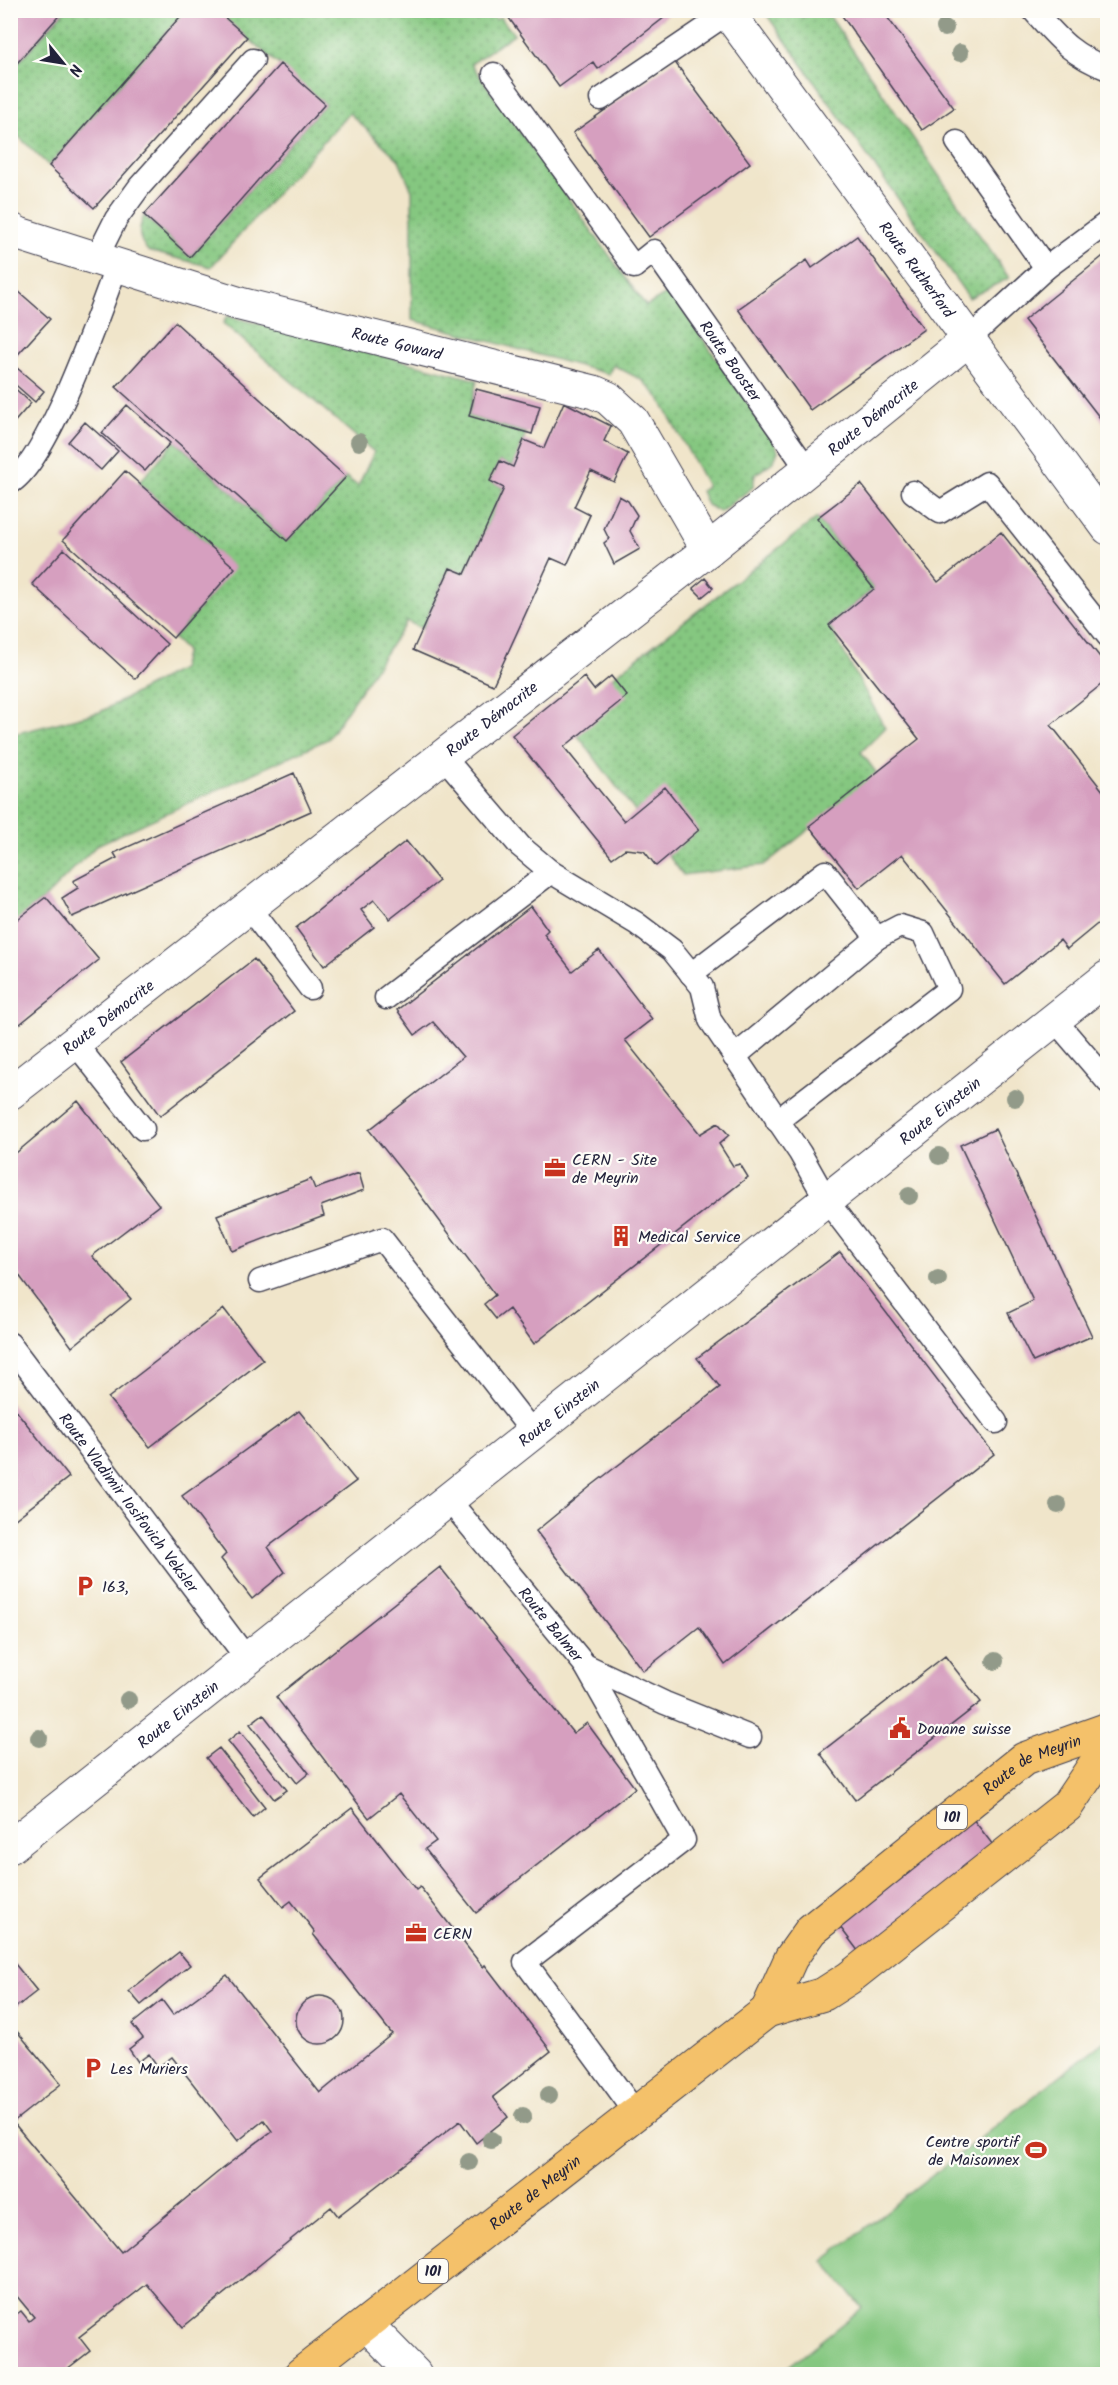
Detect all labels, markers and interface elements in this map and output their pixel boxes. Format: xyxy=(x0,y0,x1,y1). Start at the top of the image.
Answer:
north arrow xyxy=(33,33,93,93)
text: N xyxy=(61,59,88,80)
street label: Route Rutherford xyxy=(872,216,961,325)
street label: Route Booster xyxy=(692,316,768,409)
street label: Route Goward xyxy=(349,321,446,368)
street label: Route Démocrite xyxy=(822,373,925,463)
street label: Route Démocrite xyxy=(441,676,544,764)
street label: Route Démocrite xyxy=(57,974,160,1062)
street label: Route Einstein xyxy=(894,1071,987,1152)
place label: CERN - Site de Meyrin xyxy=(572,1148,657,1191)
office icon: CERN - Site de Meyrin xyxy=(543,1156,567,1180)
building icon: Medical Service xyxy=(609,1224,633,1248)
place label: Medical Service xyxy=(638,1225,740,1250)
street label: Route Einstein xyxy=(513,1373,606,1454)
street label: Route Vladimir Iosifovich Veksler xyxy=(52,1408,205,1600)
parking icon: 163, xyxy=(73,1574,97,1598)
place label: 163, xyxy=(102,1575,129,1600)
street label: Route Balmer xyxy=(511,1582,590,1669)
street label: Route Einstein xyxy=(132,1675,225,1756)
public building icon: Douane suisse xyxy=(888,1716,912,1740)
place label: Douane suisse xyxy=(917,1717,1011,1742)
street label: Route de Meyrin xyxy=(977,1729,1085,1802)
road number: 101 xyxy=(937,1805,967,1829)
office icon: CERN xyxy=(404,1921,428,1945)
place label: CERN xyxy=(433,1922,472,1947)
parking icon: Les Muriers xyxy=(81,2056,105,2080)
place label: Les Muriers xyxy=(110,2057,188,2082)
place label: Centre sportif de Maisonnex xyxy=(926,2130,1021,2173)
sports icon: Centre sportif de Maisonnex xyxy=(1024,2138,1048,2162)
street label: Route de Meyrin xyxy=(484,2149,587,2237)
road number: 101 xyxy=(418,2259,448,2283)

